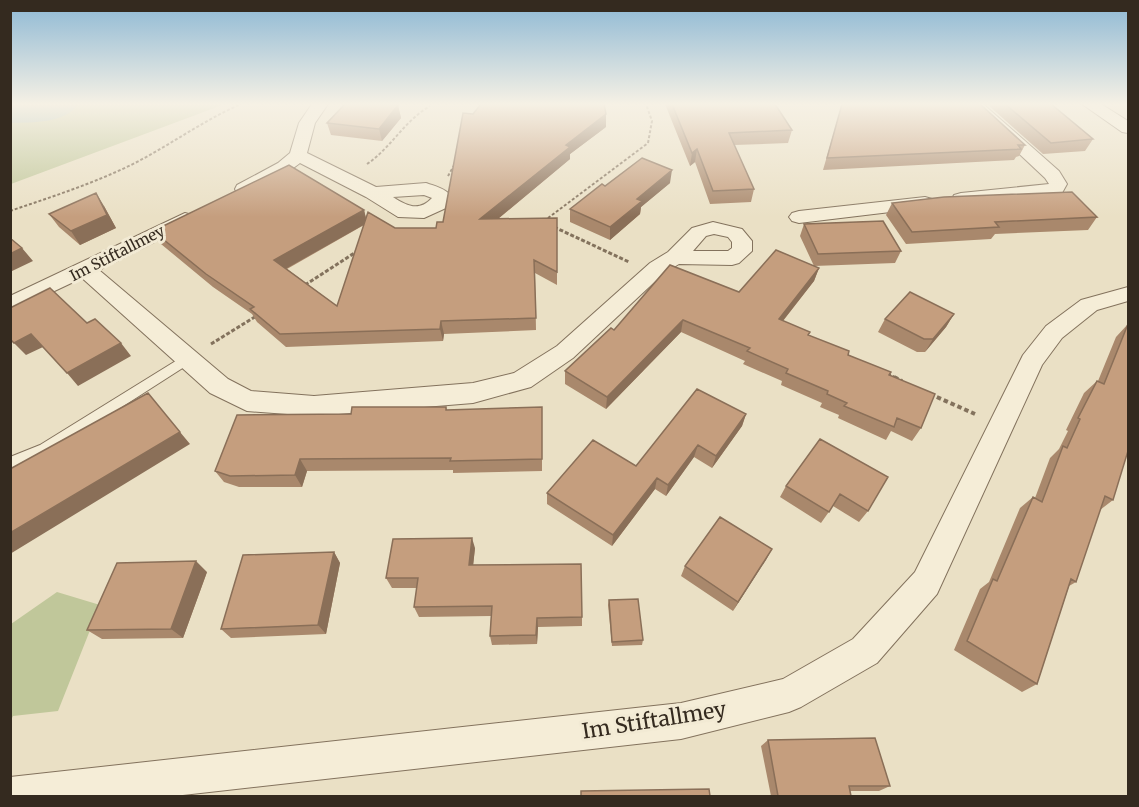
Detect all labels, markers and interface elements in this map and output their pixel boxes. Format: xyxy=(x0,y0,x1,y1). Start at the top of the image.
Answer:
street label: Im Stiftallmey xyxy=(66,221,168,285)
street label: Im Stiftallmey xyxy=(580,695,729,745)

